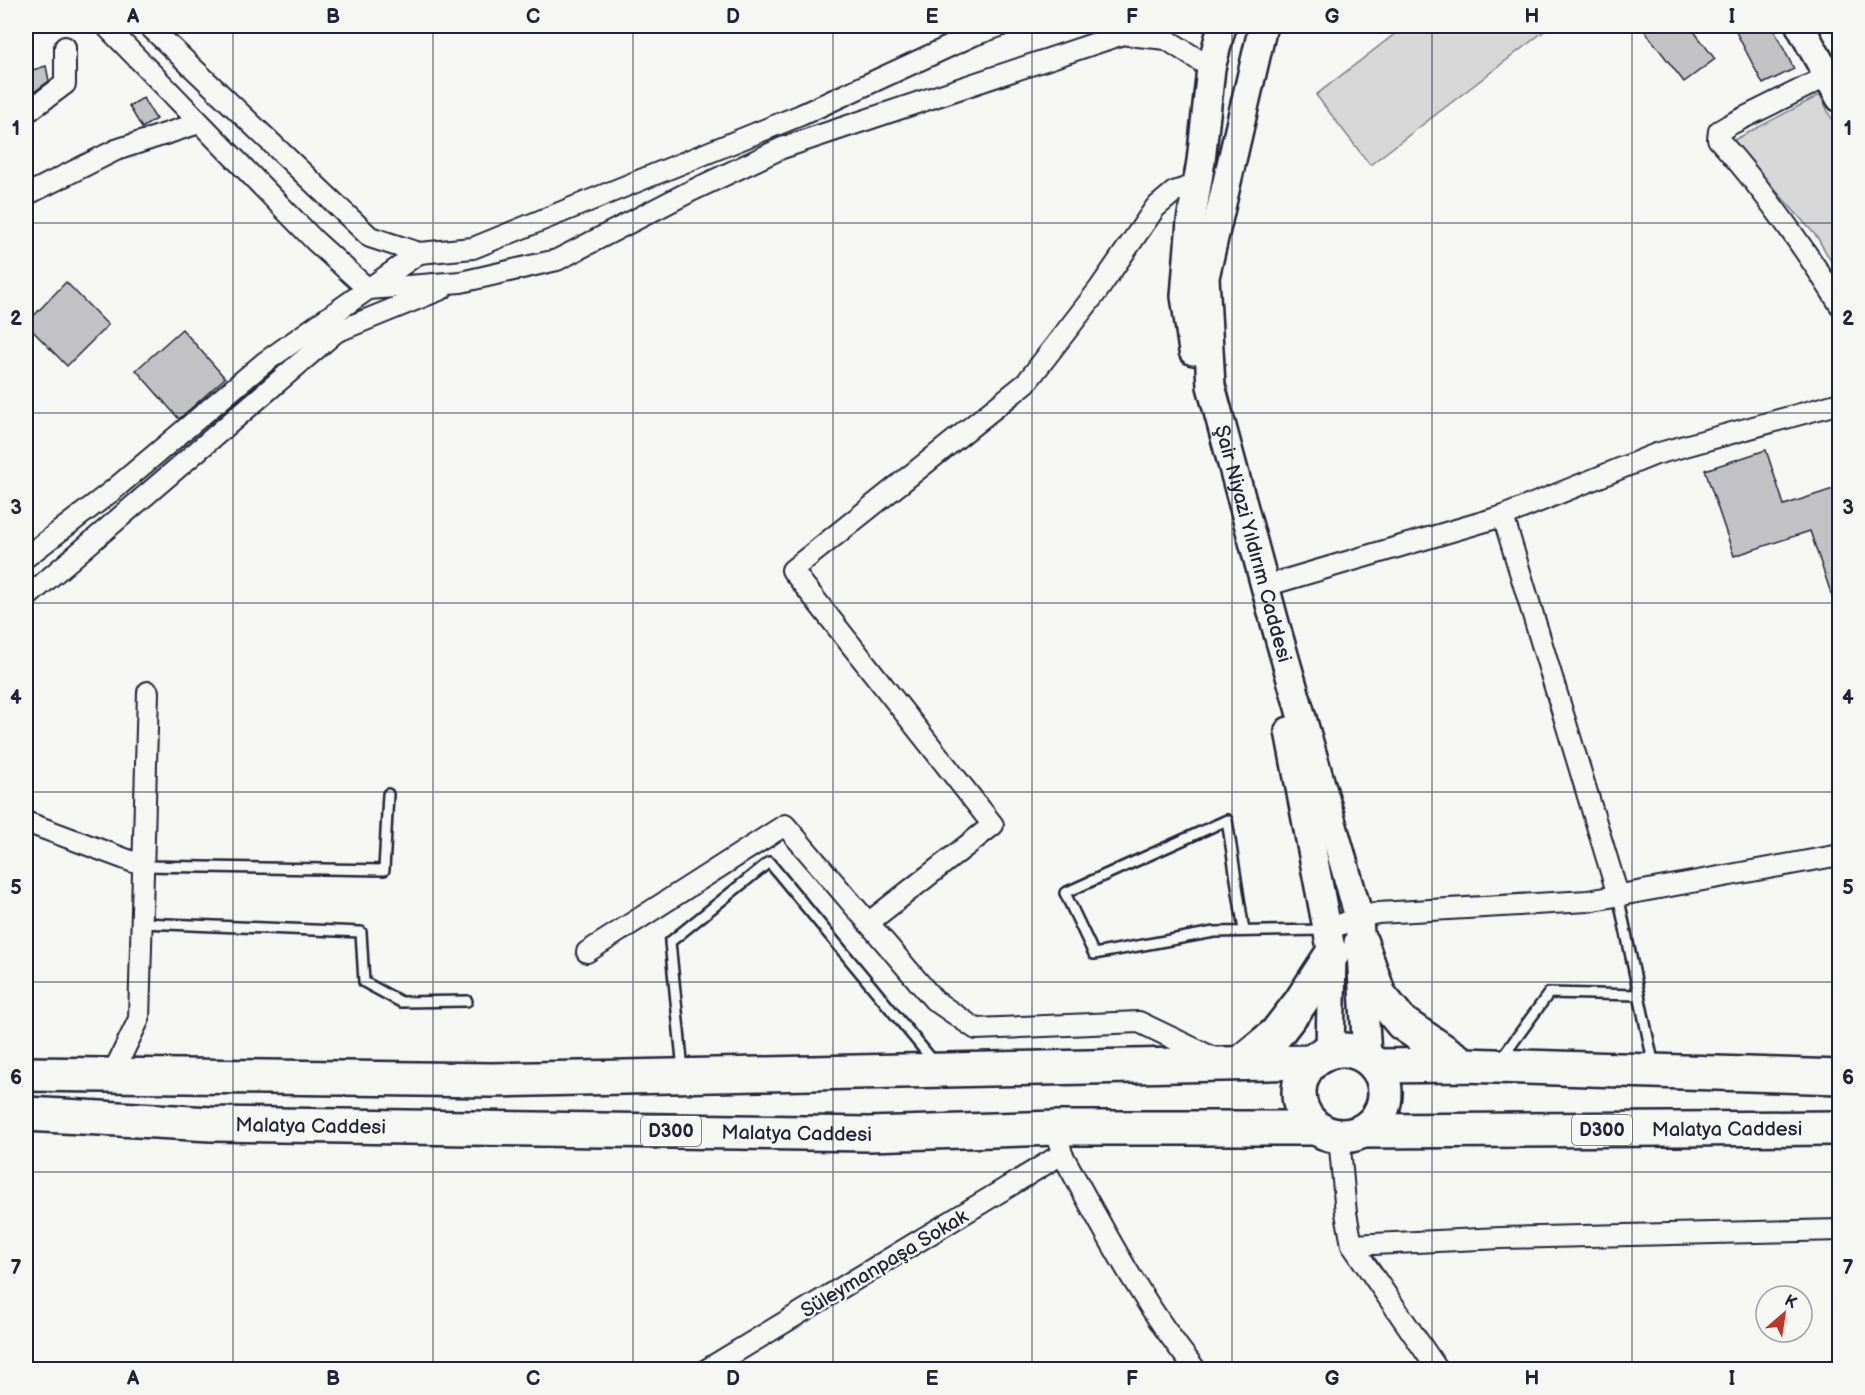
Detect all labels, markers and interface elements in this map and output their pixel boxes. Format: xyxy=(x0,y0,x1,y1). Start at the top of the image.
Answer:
text: A xyxy=(126,5,140,29)
text: B xyxy=(326,5,340,29)
text: C xyxy=(526,5,540,29)
text: D xyxy=(726,5,740,29)
text: E xyxy=(926,5,939,29)
text: F xyxy=(1126,5,1138,29)
text: G xyxy=(1325,5,1340,29)
text: H xyxy=(1525,5,1539,29)
text: I xyxy=(1729,5,1735,29)
text: 1 xyxy=(12,117,20,141)
text: 1 xyxy=(1844,117,1852,141)
text: 2 xyxy=(10,307,22,331)
text: 2 xyxy=(1842,307,1854,331)
street label: Şair Niyazi Yıldırım Caddesi xyxy=(1209,423,1296,665)
text: 3 xyxy=(10,496,22,520)
text: 3 xyxy=(1842,496,1854,520)
text: 4 xyxy=(10,686,22,710)
text: 4 xyxy=(1842,686,1854,710)
text: 5 xyxy=(10,876,22,900)
text: 5 xyxy=(1842,876,1854,900)
text: 6 xyxy=(10,1066,22,1090)
text: 6 xyxy=(1842,1066,1854,1090)
street label: Malatya Caddesi xyxy=(235,1113,386,1140)
road number: D300 xyxy=(1572,1115,1632,1145)
road number: D300 xyxy=(641,1116,701,1146)
street label: Malatya Caddesi xyxy=(1652,1117,1802,1142)
street label: Malatya Caddesi xyxy=(721,1121,872,1147)
street label: Süleymanpaşa Sokak xyxy=(797,1204,973,1323)
text: 7 xyxy=(10,1256,22,1280)
text: 7 xyxy=(1842,1256,1854,1280)
north arrow xyxy=(1754,1284,1814,1344)
text: K xyxy=(1781,1291,1800,1313)
text: A xyxy=(126,1367,140,1391)
text: B xyxy=(326,1367,340,1391)
text: C xyxy=(526,1367,540,1391)
text: D xyxy=(726,1367,740,1391)
text: E xyxy=(926,1367,939,1391)
text: F xyxy=(1126,1367,1138,1391)
text: G xyxy=(1325,1367,1340,1391)
text: H xyxy=(1525,1367,1539,1391)
text: I xyxy=(1729,1367,1735,1391)

